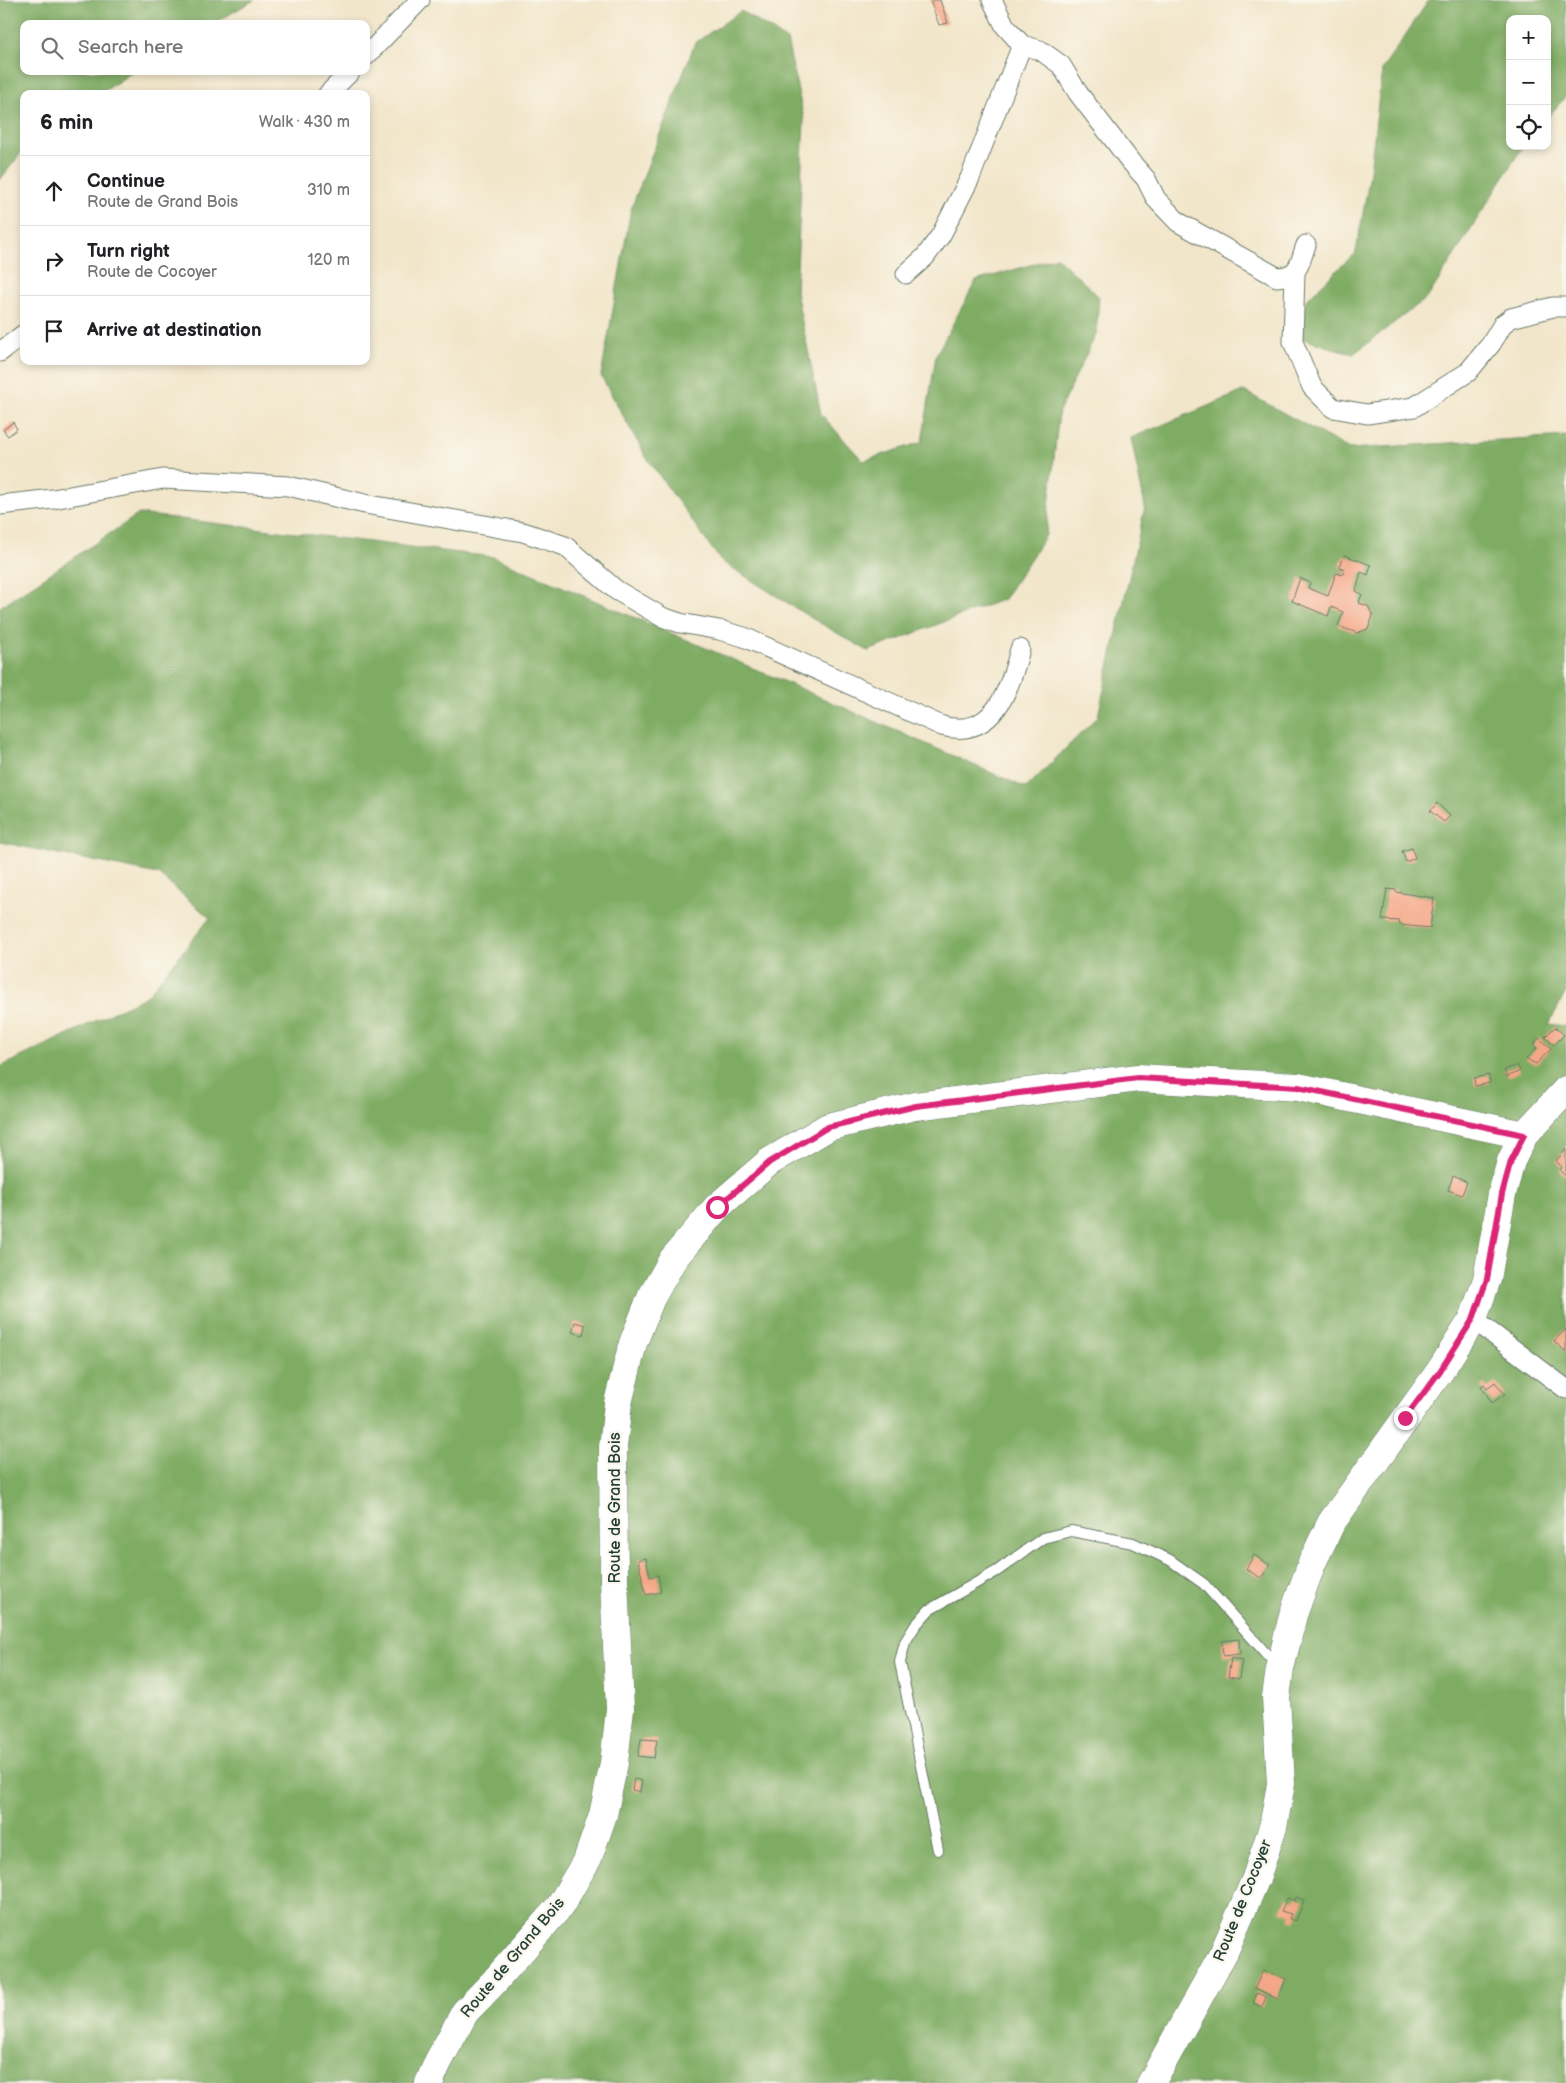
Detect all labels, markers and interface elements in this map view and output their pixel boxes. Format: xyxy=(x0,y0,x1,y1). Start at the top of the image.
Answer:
map controls xyxy=(1506,15,1551,150)
button: + xyxy=(1506,15,1551,60)
search box xyxy=(20,20,370,75)
icon: search xyxy=(38,34,66,62)
text: Search here xyxy=(78,36,183,59)
button: − xyxy=(1506,60,1551,105)
button: locate xyxy=(1506,105,1551,150)
text: 6 min xyxy=(40,110,93,135)
text: Walk · 430 m xyxy=(259,113,350,132)
text: Continue xyxy=(87,170,165,193)
icon: ahead xyxy=(40,177,68,205)
text: 310 m xyxy=(307,181,350,200)
text: Route de Grand Bois xyxy=(87,193,238,212)
text: Turn right xyxy=(87,240,170,263)
icon: right xyxy=(40,247,68,275)
text: 120 m xyxy=(307,251,350,270)
text: Route de Cocoyer xyxy=(87,263,217,282)
icon: arrive xyxy=(40,317,68,345)
text: Arrive at destination xyxy=(87,319,262,342)
route start xyxy=(706,1196,729,1219)
route end xyxy=(1394,1407,1417,1430)
street label: Route de Grand Bois xyxy=(606,1432,625,1584)
street label: Route de Cocoyer xyxy=(1210,1837,1276,1965)
street label: Route de Grand Bois xyxy=(457,1894,569,2022)

